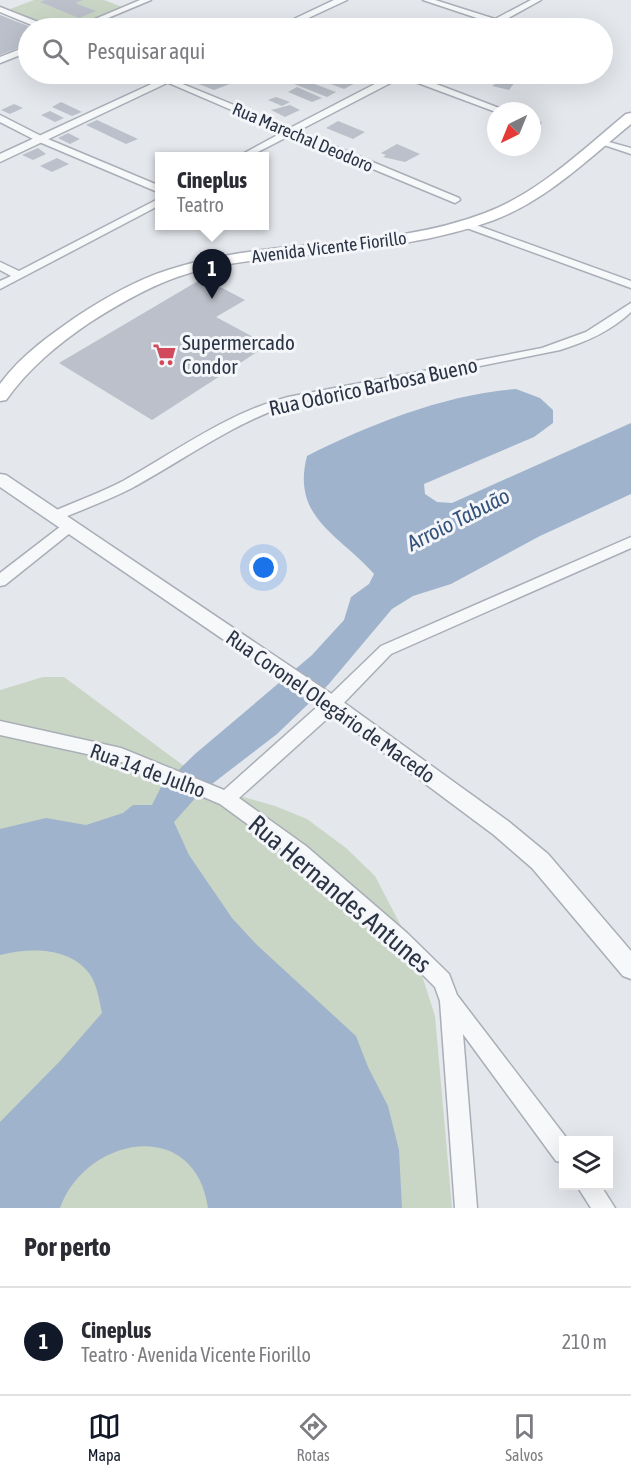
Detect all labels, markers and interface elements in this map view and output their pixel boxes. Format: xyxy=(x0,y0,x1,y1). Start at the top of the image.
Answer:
search box xyxy=(18,18,613,84)
icon: search xyxy=(39,35,72,68)
text: Pesquisar aqui xyxy=(87,38,205,64)
street label: Rua Marechal Deodoro xyxy=(230,98,376,176)
north arrow xyxy=(487,102,541,156)
popup xyxy=(155,152,269,230)
text: Cineplus xyxy=(177,167,247,193)
text: Teatro xyxy=(177,193,224,216)
street label: Avenida Vicente Fiorillo xyxy=(250,227,408,267)
pin: 1 xyxy=(192,250,232,299)
place label: Supermercado Condor xyxy=(182,330,295,378)
supermarket icon: Supermercado Condor xyxy=(151,341,177,367)
street label: Rua Odorico Barbosa Bueno xyxy=(267,352,479,420)
water label: Arroio Tabuão xyxy=(401,482,514,556)
your location xyxy=(249,553,278,582)
street label: Rua Coronel Olegário de Macedo xyxy=(222,625,440,787)
street label: Rua 14 de Julho xyxy=(87,738,209,802)
street label: Rua Hernandes Antunes xyxy=(243,809,437,979)
map controls xyxy=(559,1136,613,1190)
button: layers xyxy=(559,1136,613,1190)
text: Por perto xyxy=(24,1232,111,1262)
text: Cineplus xyxy=(81,1317,151,1343)
text: 1 xyxy=(39,1330,48,1353)
text: 210 m xyxy=(562,1330,607,1353)
text: Teatro · Avenida Vicente Fiorillo xyxy=(81,1343,311,1366)
tab: Mapa xyxy=(88,1410,121,1464)
tab: Rotas xyxy=(297,1410,330,1464)
tab: Salvos xyxy=(505,1410,543,1464)

